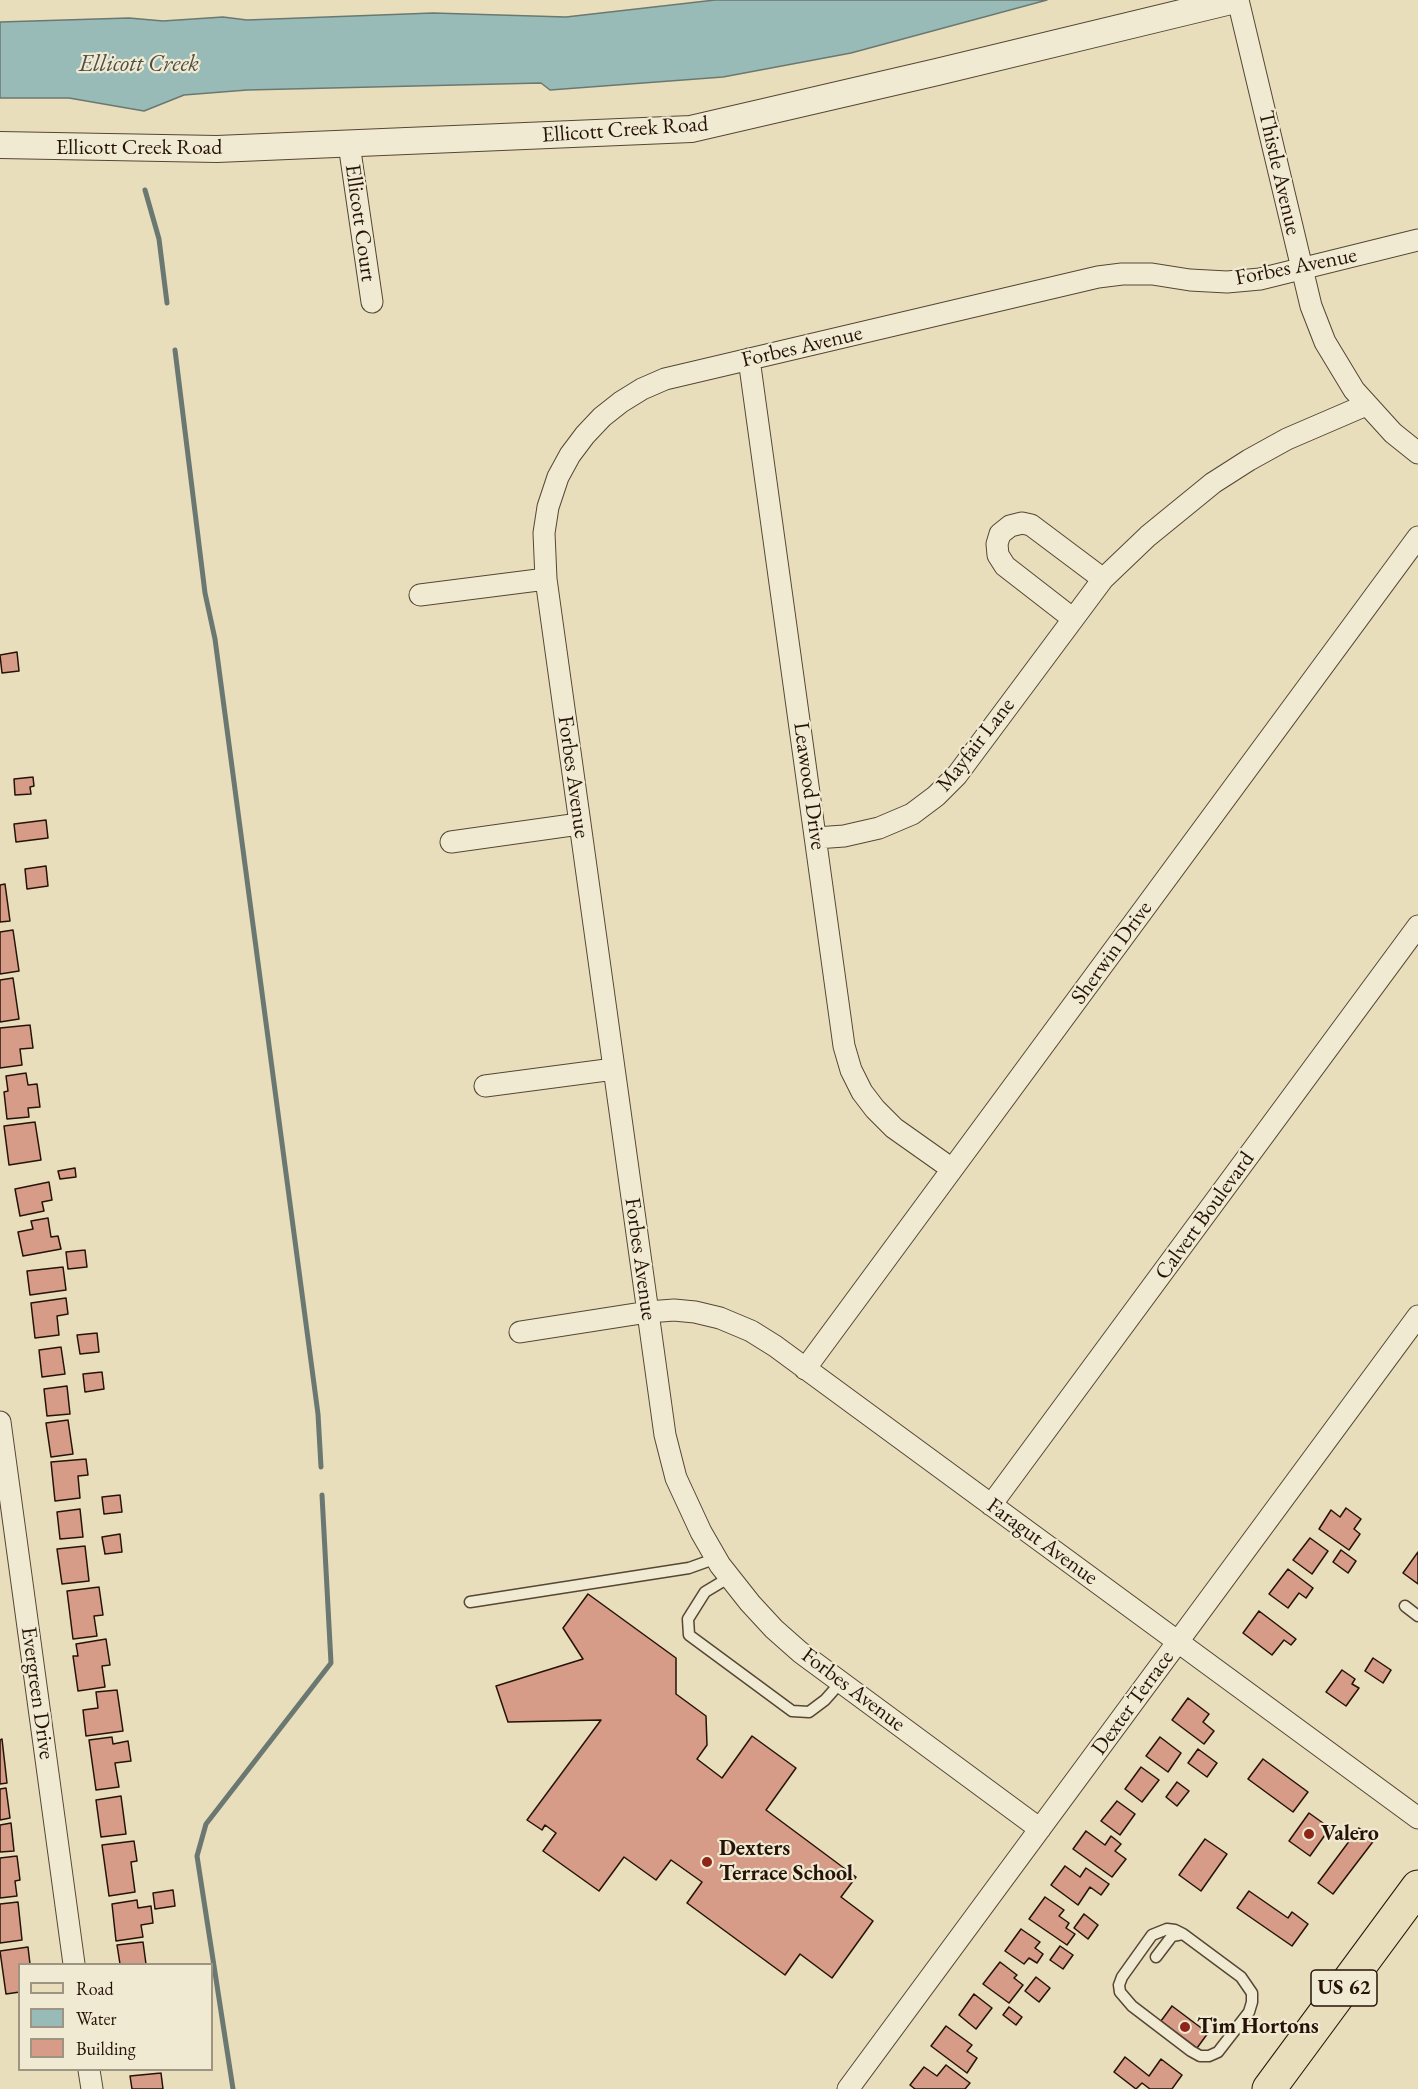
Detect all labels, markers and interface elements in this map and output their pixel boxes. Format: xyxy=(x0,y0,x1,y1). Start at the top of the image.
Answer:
water label: Ellicott Creek xyxy=(79,50,199,78)
street label: Thistle Avenue xyxy=(1252,108,1306,238)
street label: Ellicott Creek Road xyxy=(541,111,709,149)
street label: Ellicott Creek Road xyxy=(56,135,222,161)
street label: Ellicott Court xyxy=(339,163,381,283)
street label: Forbes Avenue xyxy=(1233,242,1359,292)
street label: Forbes Avenue xyxy=(739,320,865,374)
street label: Mayfair Lane xyxy=(931,693,1021,797)
street label: Forbes Avenue xyxy=(551,714,595,840)
street label: Leawood Drive xyxy=(787,720,831,852)
street label: Sherwin Drive xyxy=(1066,896,1158,1010)
street label: Calvert Boulevard xyxy=(1150,1147,1260,1285)
street label: Forbes Avenue xyxy=(618,1196,662,1322)
street label: Faragut Avenue xyxy=(981,1493,1103,1591)
street label: Evergreen Drive xyxy=(15,1625,59,1761)
street label: Forbes Avenue xyxy=(796,1642,910,1738)
street label: Dexter Terrace xyxy=(1086,1645,1180,1761)
place label: Valero xyxy=(1321,1821,1379,1847)
marker: Valero xyxy=(1302,1827,1316,1841)
place label: Dexters Terrace School xyxy=(719,1836,853,1888)
marker: Dexters Terrace School xyxy=(700,1855,714,1869)
legend xyxy=(18,1963,213,2071)
road number: US 62 xyxy=(1311,1970,1377,2006)
text: Road xyxy=(76,1977,114,2000)
text: Water xyxy=(76,2007,117,2030)
place label: Tim Hortons xyxy=(1197,2014,1319,2040)
marker: Tim Hortons xyxy=(1178,2020,1192,2034)
text: Building xyxy=(76,2037,136,2060)

